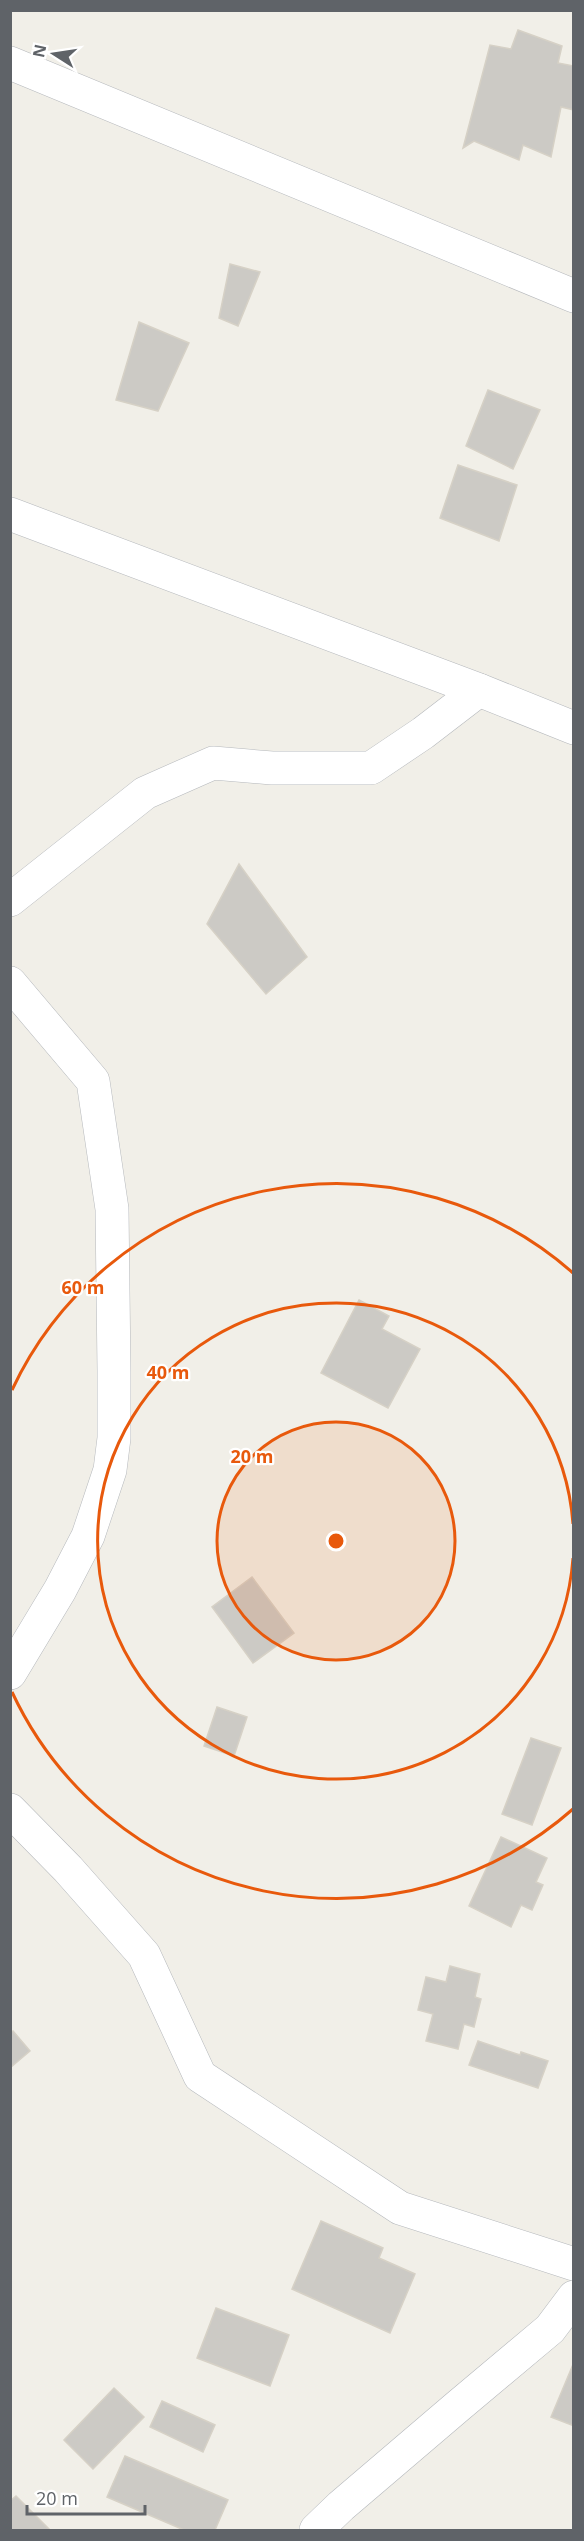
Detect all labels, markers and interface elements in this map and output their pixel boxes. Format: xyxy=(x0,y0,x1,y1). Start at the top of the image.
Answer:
north arrow xyxy=(24,24,84,84)
text: N xyxy=(27,42,51,60)
text: 60 m xyxy=(62,1275,104,1299)
text: 40 m xyxy=(147,1360,189,1384)
text: 20 m xyxy=(231,1444,273,1468)
centre of rings xyxy=(326,1531,346,1551)
scale bar xyxy=(27,2478,146,2516)
text: 20 m xyxy=(36,2486,78,2510)

